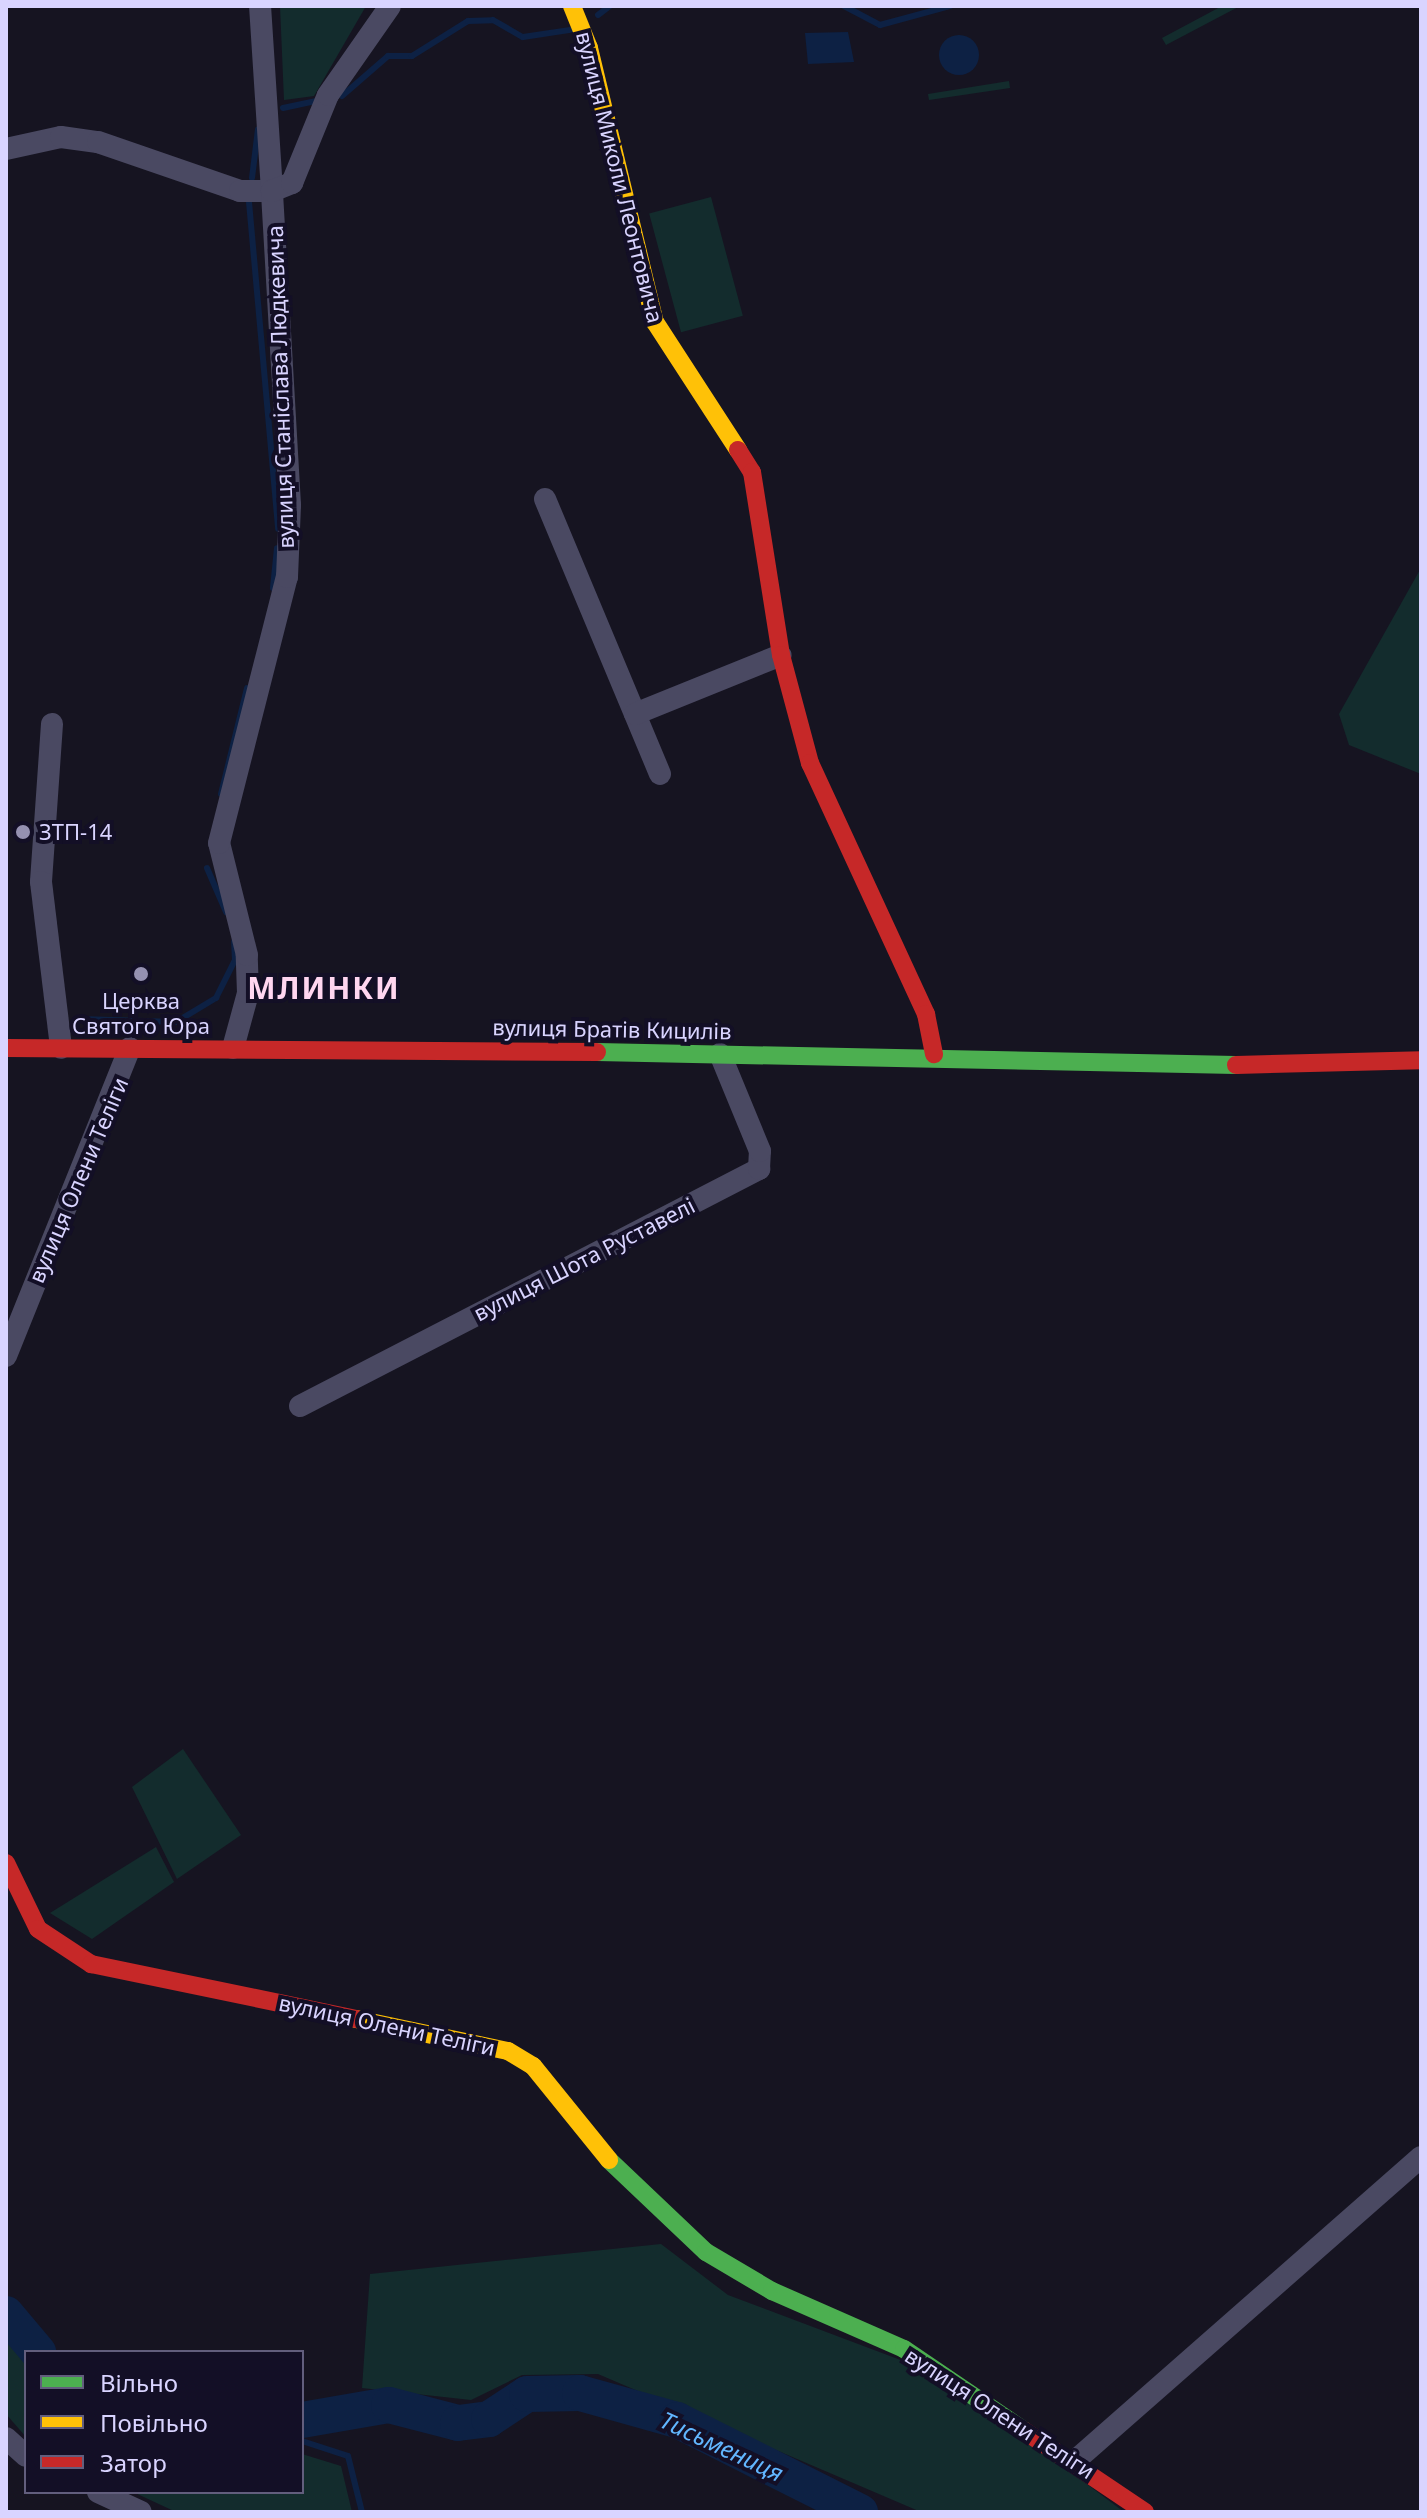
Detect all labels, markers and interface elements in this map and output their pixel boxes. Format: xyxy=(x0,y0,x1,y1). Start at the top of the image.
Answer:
street label: вулиця Миколи Леонтовича xyxy=(571,29,669,325)
street label: вулиця Станіслава Людкевича xyxy=(261,225,299,549)
place label: ЗТП-14 xyxy=(39,819,112,845)
marker: ЗТП-14 xyxy=(14,823,32,841)
marker: Церква Святого Юра xyxy=(132,965,150,983)
district label: МЛИНКИ xyxy=(247,970,401,1006)
place label: Церква Святого Юра xyxy=(72,987,210,1038)
street label: вулиця Братів Кицилів xyxy=(492,1014,732,1044)
street label: вулиця Олени Теліги xyxy=(23,1073,133,1287)
street label: вулиця Шота Руставелі xyxy=(469,1192,699,1326)
street label: вулиця Олени Теліги xyxy=(276,1989,498,2061)
street label: вулиця Олени Теліги xyxy=(900,2342,1100,2484)
legend xyxy=(24,2350,304,2494)
text: Вільно xyxy=(100,2366,178,2399)
water label: Тисьмениця xyxy=(656,2405,788,2487)
text: Повільно xyxy=(100,2406,208,2439)
text: Затор xyxy=(100,2446,167,2479)

